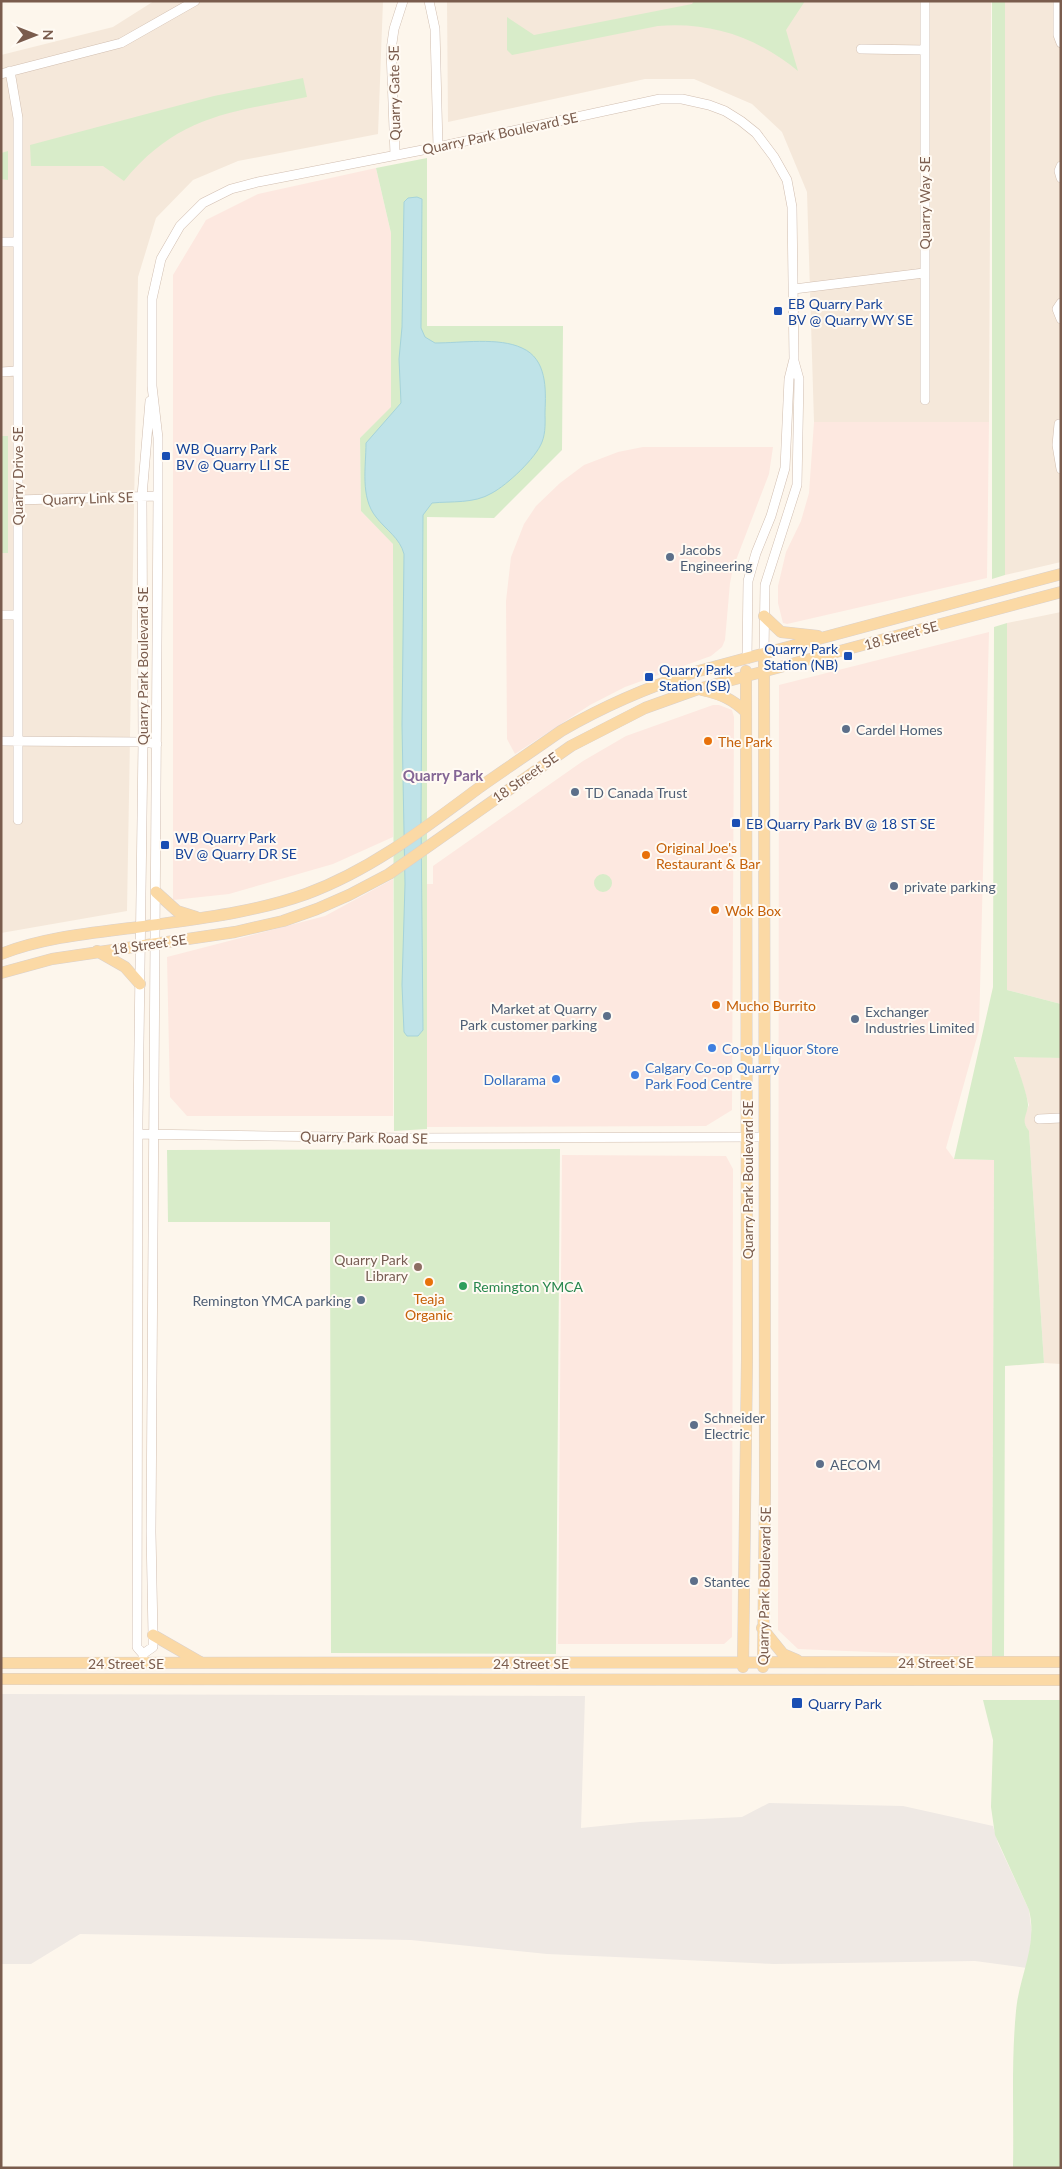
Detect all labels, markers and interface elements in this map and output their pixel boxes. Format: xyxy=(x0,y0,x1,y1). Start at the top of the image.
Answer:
north arrow xyxy=(10,10,60,60)
text: N xyxy=(40,30,57,40)
street label: Quarry Gate SE xyxy=(385,45,403,141)
street label: Quarry Park Boulevard SE xyxy=(421,108,579,158)
street label: Quarry Way SE xyxy=(916,157,933,249)
place label: EB Quarry Park BV @ Quarry WY SE xyxy=(788,295,913,328)
marker: EB Quarry Park BV @ Quarry WY SE xyxy=(772,305,784,317)
street label: Quarry Drive SE xyxy=(9,426,26,526)
place label: WB Quarry Park BV @ Quarry LI SE xyxy=(176,440,290,473)
marker: WB Quarry Park BV @ Quarry LI SE xyxy=(160,450,172,462)
street label: Quarry Link SE xyxy=(42,488,134,508)
place label: Jacobs Engineering xyxy=(680,541,753,574)
marker: Jacobs Engineering xyxy=(664,551,676,563)
street label: Quarry Park Boulevard SE xyxy=(134,587,151,745)
street label: 18 Street SE xyxy=(862,617,940,653)
place label: Quarry Park Station (NB) xyxy=(764,640,839,673)
marker: Quarry Park Station (NB) xyxy=(842,650,854,662)
place label: Quarry Park Station (SB) xyxy=(659,661,734,694)
marker: Quarry Park Station (SB) xyxy=(643,671,655,683)
place label: Cardel Homes xyxy=(856,721,943,738)
marker: Cardel Homes xyxy=(840,723,852,735)
place label: The Park xyxy=(718,733,773,750)
marker: The Park xyxy=(702,735,714,747)
street label: 18 Street SE xyxy=(489,748,561,806)
district label: Quarry Park xyxy=(403,766,484,784)
place label: TD Canada Trust xyxy=(585,784,687,801)
marker: TD Canada Trust xyxy=(569,786,581,798)
place label: EB Quarry Park BV @ 18 ST SE xyxy=(746,815,935,832)
marker: EB Quarry Park BV @ 18 ST SE xyxy=(730,817,742,829)
place label: WB Quarry Park BV @ Quarry DR SE xyxy=(175,829,297,862)
marker: WB Quarry Park BV @ Quarry DR SE xyxy=(159,839,171,851)
place label: Original Joe's Restaurant & Bar xyxy=(656,839,760,872)
marker: Original Joe's Restaurant & Bar xyxy=(640,849,652,861)
place label: private parking xyxy=(904,878,996,895)
marker: private parking xyxy=(888,880,900,892)
place label: Wok Box xyxy=(725,902,781,919)
marker: Wok Box xyxy=(709,904,721,916)
street label: 18 Street SE xyxy=(110,930,188,958)
place label: Mucho Burrito xyxy=(726,997,816,1014)
marker: Mucho Burrito xyxy=(710,999,722,1011)
place label: Market at Quarry Park customer parking xyxy=(460,1000,598,1033)
place label: Exchanger Industries Limited xyxy=(865,1003,975,1036)
marker: Market at Quarry Park customer parking xyxy=(601,1010,613,1022)
marker: Exchanger Industries Limited xyxy=(849,1013,861,1025)
place label: Co-op Liquor Store xyxy=(722,1040,839,1057)
marker: Co-op Liquor Store xyxy=(706,1042,718,1054)
place label: Calgary Co-op Quarry Park Food Centre xyxy=(645,1059,780,1092)
marker: Calgary Co-op Quarry Park Food Centre xyxy=(629,1069,641,1081)
place label: Dollarama xyxy=(484,1071,546,1088)
marker: Dollarama xyxy=(550,1073,562,1085)
street label: Quarry Park Boulevard SE xyxy=(739,1101,756,1259)
street label: Quarry Park Road SE xyxy=(300,1127,428,1147)
place label: Quarry Park Library xyxy=(334,1251,409,1284)
marker: Quarry Park Library xyxy=(412,1261,424,1273)
marker: Teaja Organic xyxy=(423,1276,435,1288)
place label: Remington YMCA xyxy=(473,1278,584,1295)
marker: Remington YMCA xyxy=(457,1280,469,1292)
place label: Teaja Organic xyxy=(405,1290,453,1323)
place label: Remington YMCA parking xyxy=(192,1292,351,1309)
marker: Remington YMCA parking xyxy=(355,1294,367,1306)
place label: Schneider Electric xyxy=(704,1409,765,1442)
marker: Schneider Electric xyxy=(688,1419,700,1431)
place label: AECOM xyxy=(830,1456,881,1473)
marker: AECOM xyxy=(814,1458,826,1470)
street label: Quarry Park Boulevard SE xyxy=(754,1507,774,1665)
place label: Stantec xyxy=(704,1573,750,1590)
marker: Stantec xyxy=(688,1575,700,1587)
street label: 24 Street SE xyxy=(898,1654,974,1671)
street label: 24 Street SE xyxy=(88,1655,164,1672)
street label: 24 Street SE xyxy=(493,1655,569,1672)
place label: Quarry Park xyxy=(808,1695,883,1712)
marker: Quarry Park xyxy=(790,1696,804,1710)

